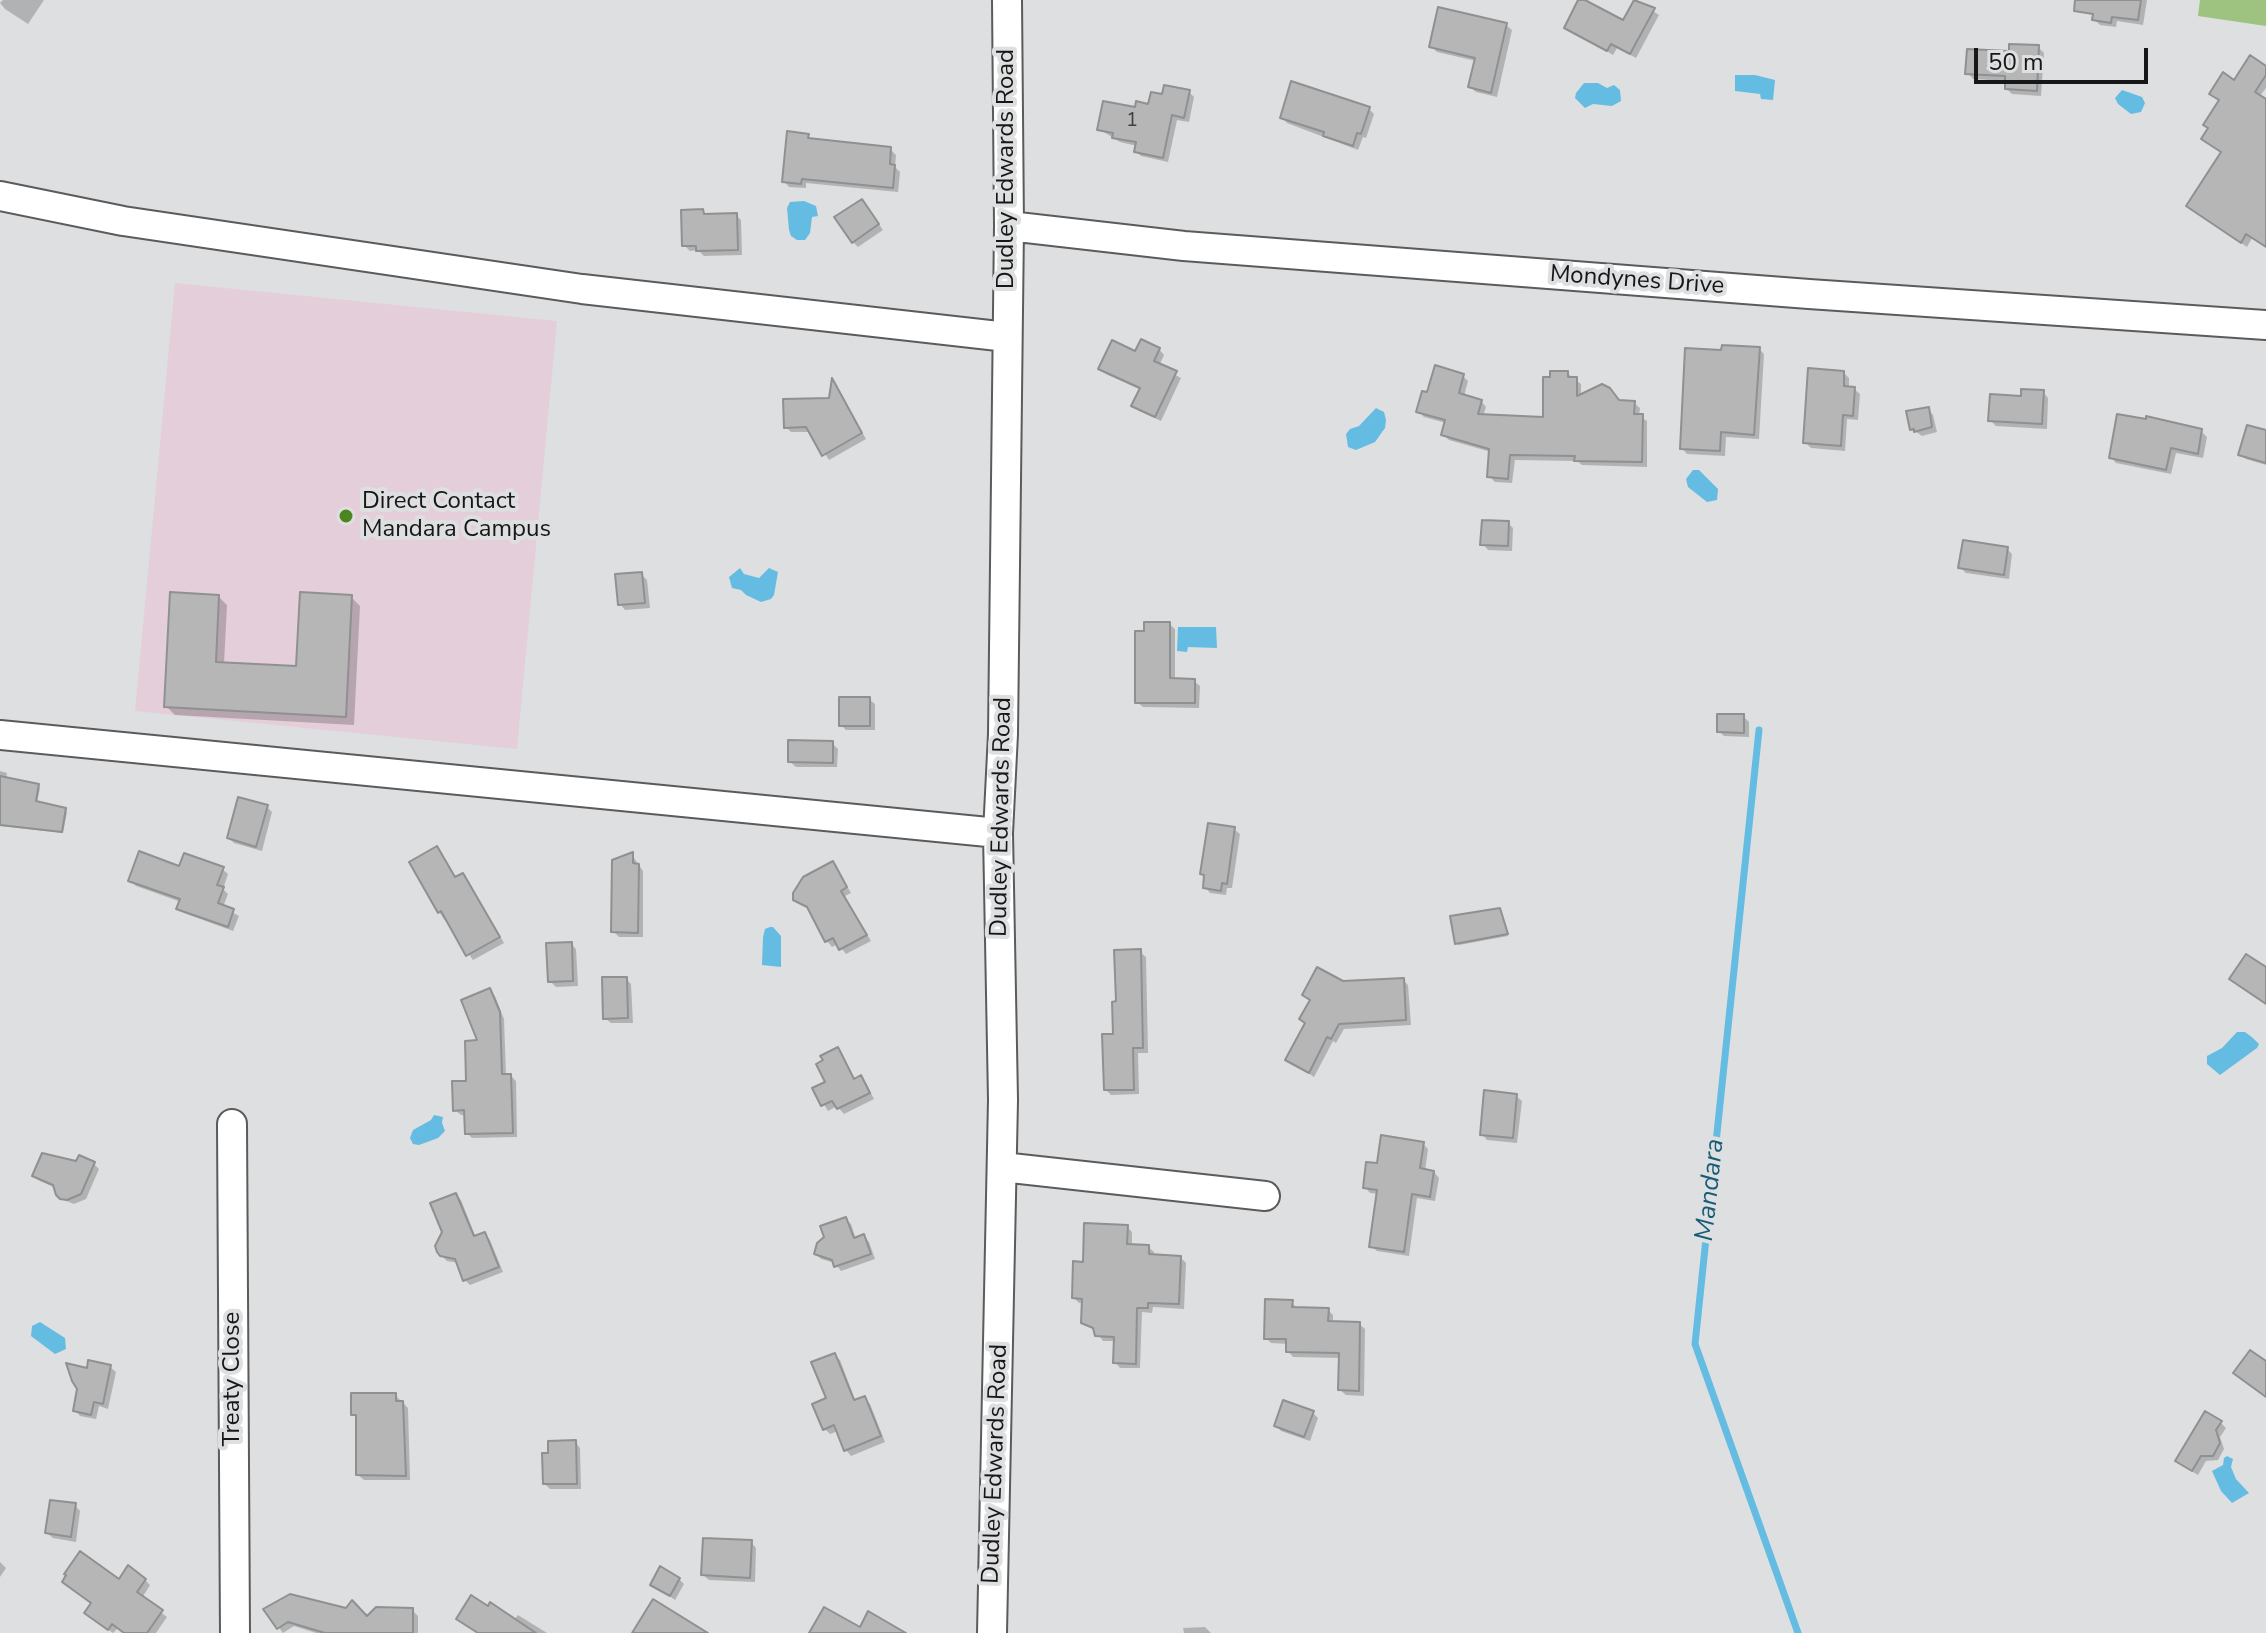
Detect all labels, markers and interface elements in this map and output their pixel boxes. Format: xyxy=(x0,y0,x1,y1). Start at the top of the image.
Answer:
scale bar xyxy=(1978,32,2152,82)
text: 50 m xyxy=(1988,46,2044,78)
street label: Dudley Edwards Road xyxy=(993,49,1021,289)
house number: 1 xyxy=(1126,109,1138,133)
street label: Mondynes Drive xyxy=(1549,261,1725,301)
place label: Direct Contact Mandara Campus xyxy=(362,488,551,544)
marker: Direct Contact Mandara Campus xyxy=(337,507,355,525)
street label: Dudley Edwards Road xyxy=(986,697,1018,937)
water label: Mandara xyxy=(1690,1137,1732,1243)
street label: Treaty Close xyxy=(219,1312,247,1446)
street label: Dudley Edwards Road xyxy=(977,1344,1015,1584)

